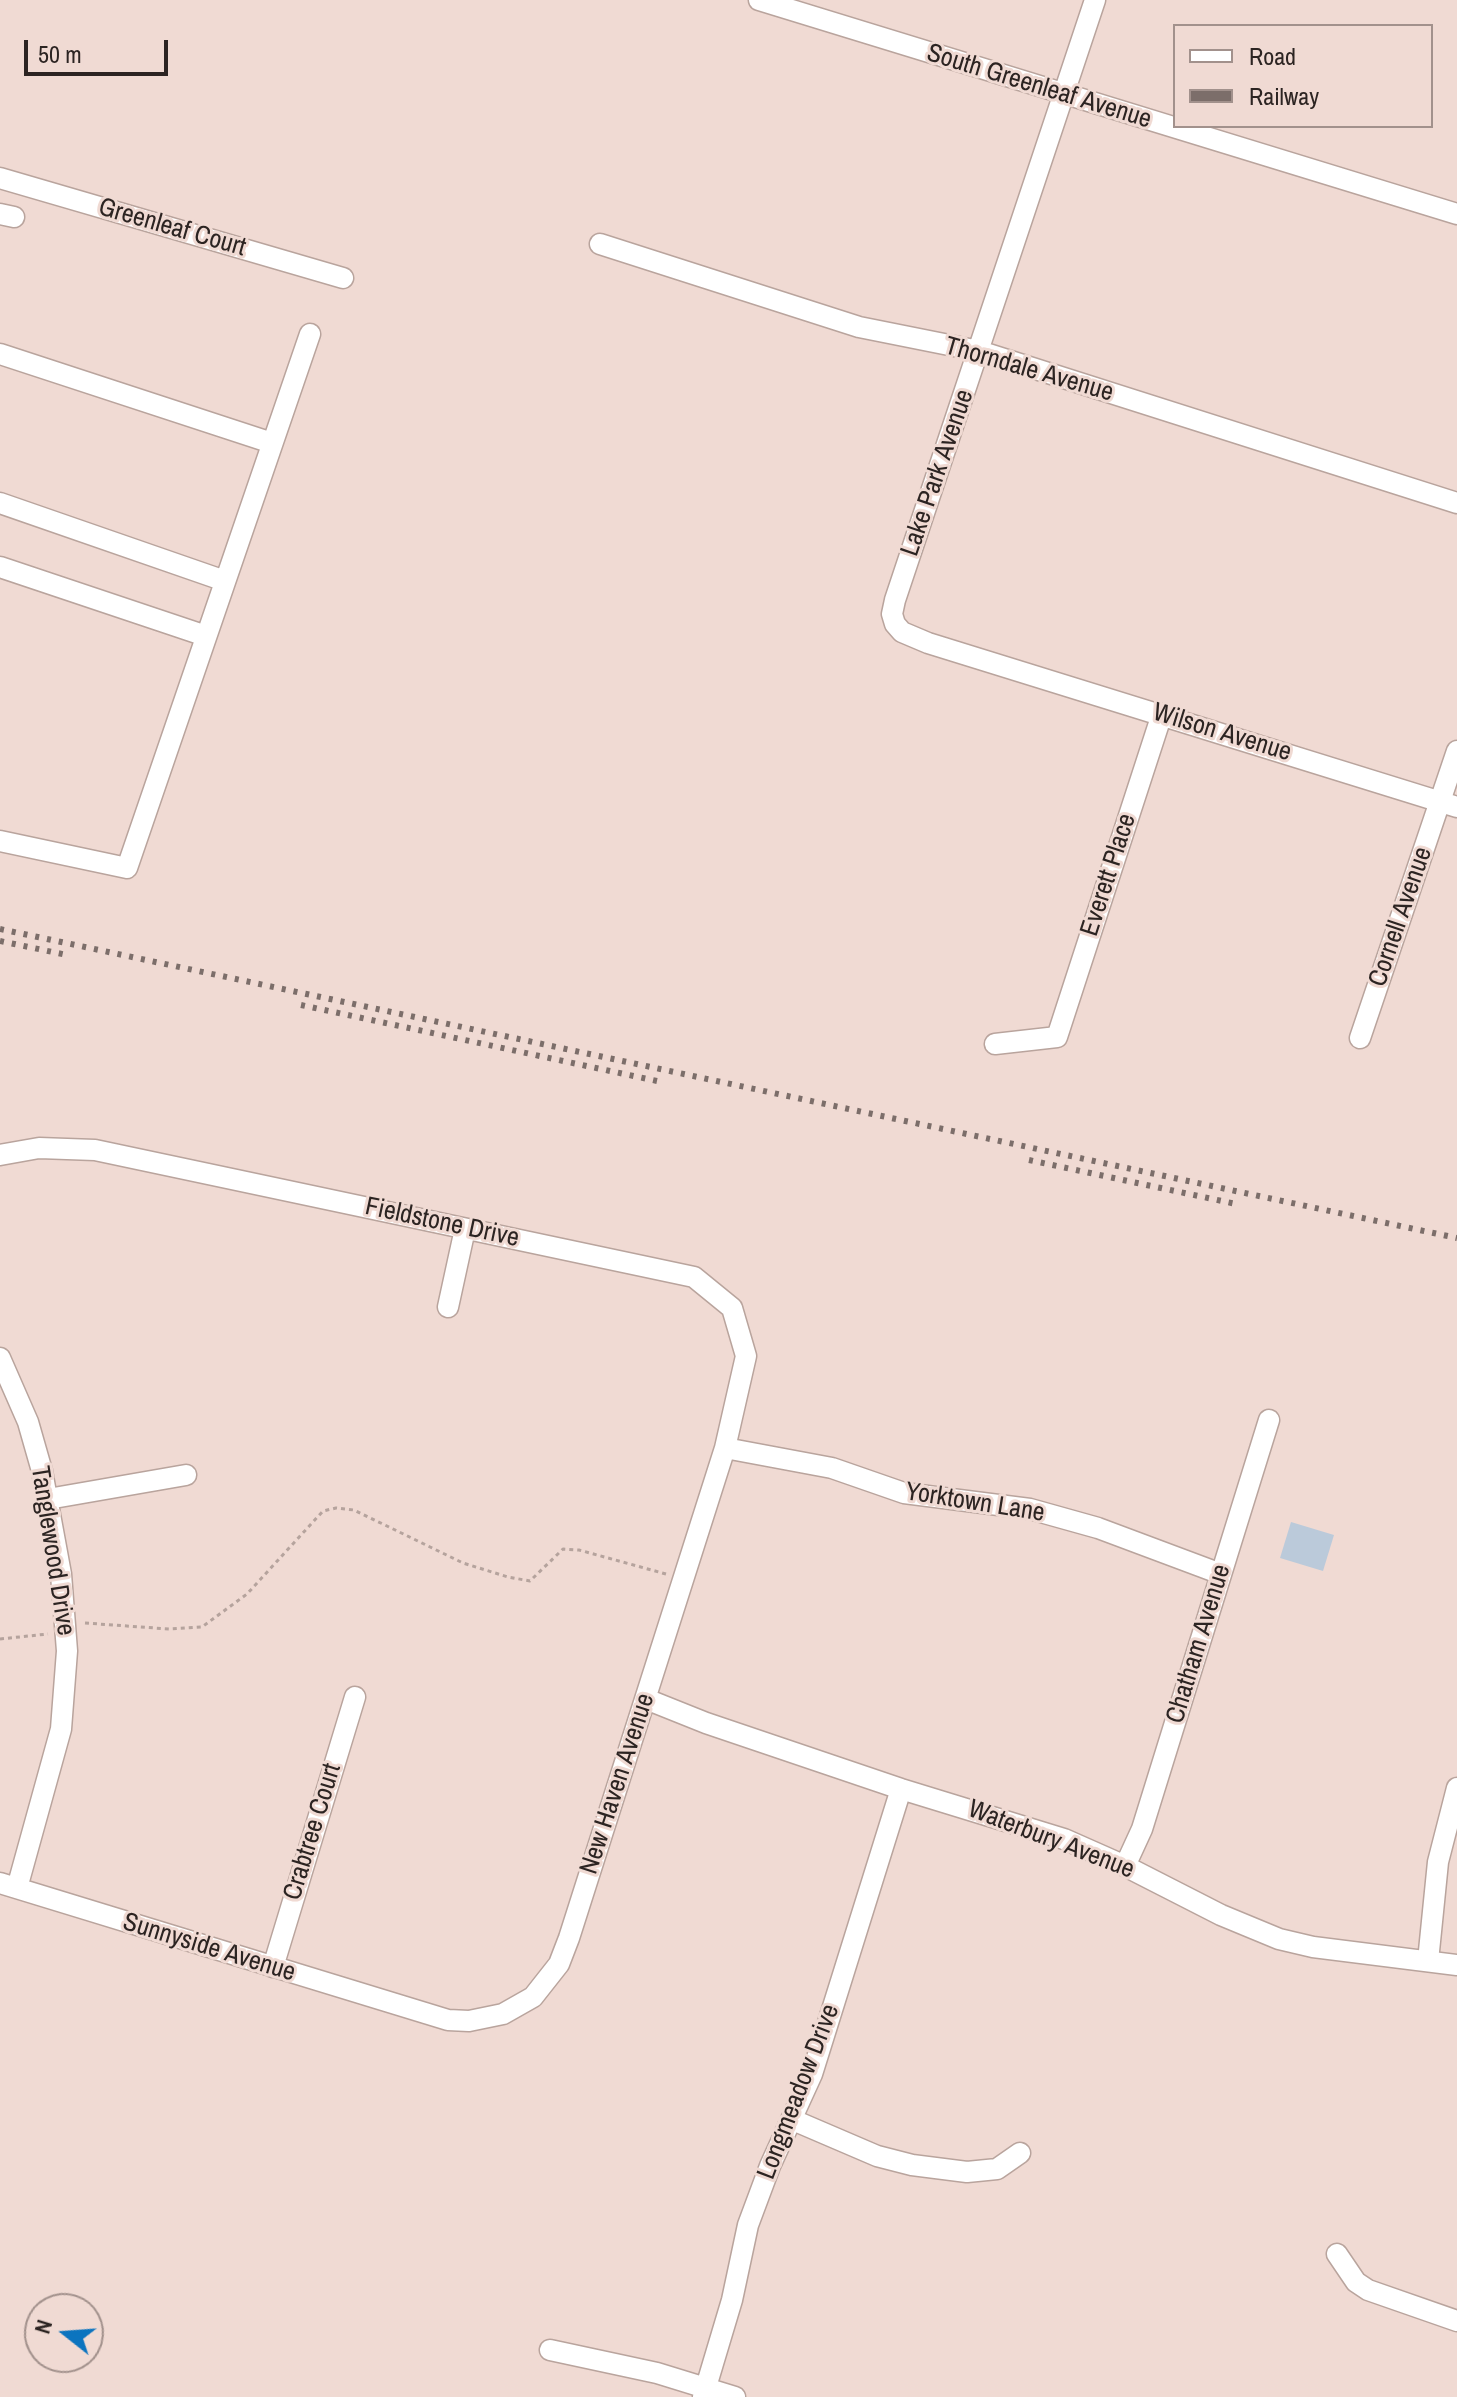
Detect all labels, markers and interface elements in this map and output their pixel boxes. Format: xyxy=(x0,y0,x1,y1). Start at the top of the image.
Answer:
scale bar xyxy=(28,24,172,74)
legend xyxy=(1173,24,1433,128)
text: 50 m xyxy=(38,38,82,70)
street label: South Greenleaf Avenue xyxy=(923,38,1155,136)
text: Road xyxy=(1249,40,1296,72)
text: Railway xyxy=(1249,80,1319,112)
street label: Greenleaf Court xyxy=(95,192,249,264)
street label: Thorndale Avenue xyxy=(941,331,1117,409)
street label: Lake Park Avenue xyxy=(895,386,981,560)
street label: Wilson Avenue xyxy=(1149,697,1295,769)
street label: Everett Place xyxy=(1075,810,1143,940)
street label: Cornell Avenue xyxy=(1363,843,1439,991)
street label: Fieldstone Drive xyxy=(362,1191,522,1255)
street label: Tanglewood Drive xyxy=(23,1464,81,1638)
street label: Yorktown Lane xyxy=(903,1477,1047,1529)
street label: Chatham Avenue xyxy=(1160,1561,1238,1727)
street label: New Haven Avenue xyxy=(574,1690,662,1878)
street label: Crabtree Court xyxy=(277,1760,349,1904)
street label: Waterbury Avenue xyxy=(964,1794,1138,1886)
street label: Sunnyside Avenue xyxy=(119,1907,299,1989)
street label: Longmeadow Drive xyxy=(751,2000,847,2184)
north arrow xyxy=(24,2293,104,2373)
text: N xyxy=(27,2316,59,2337)

